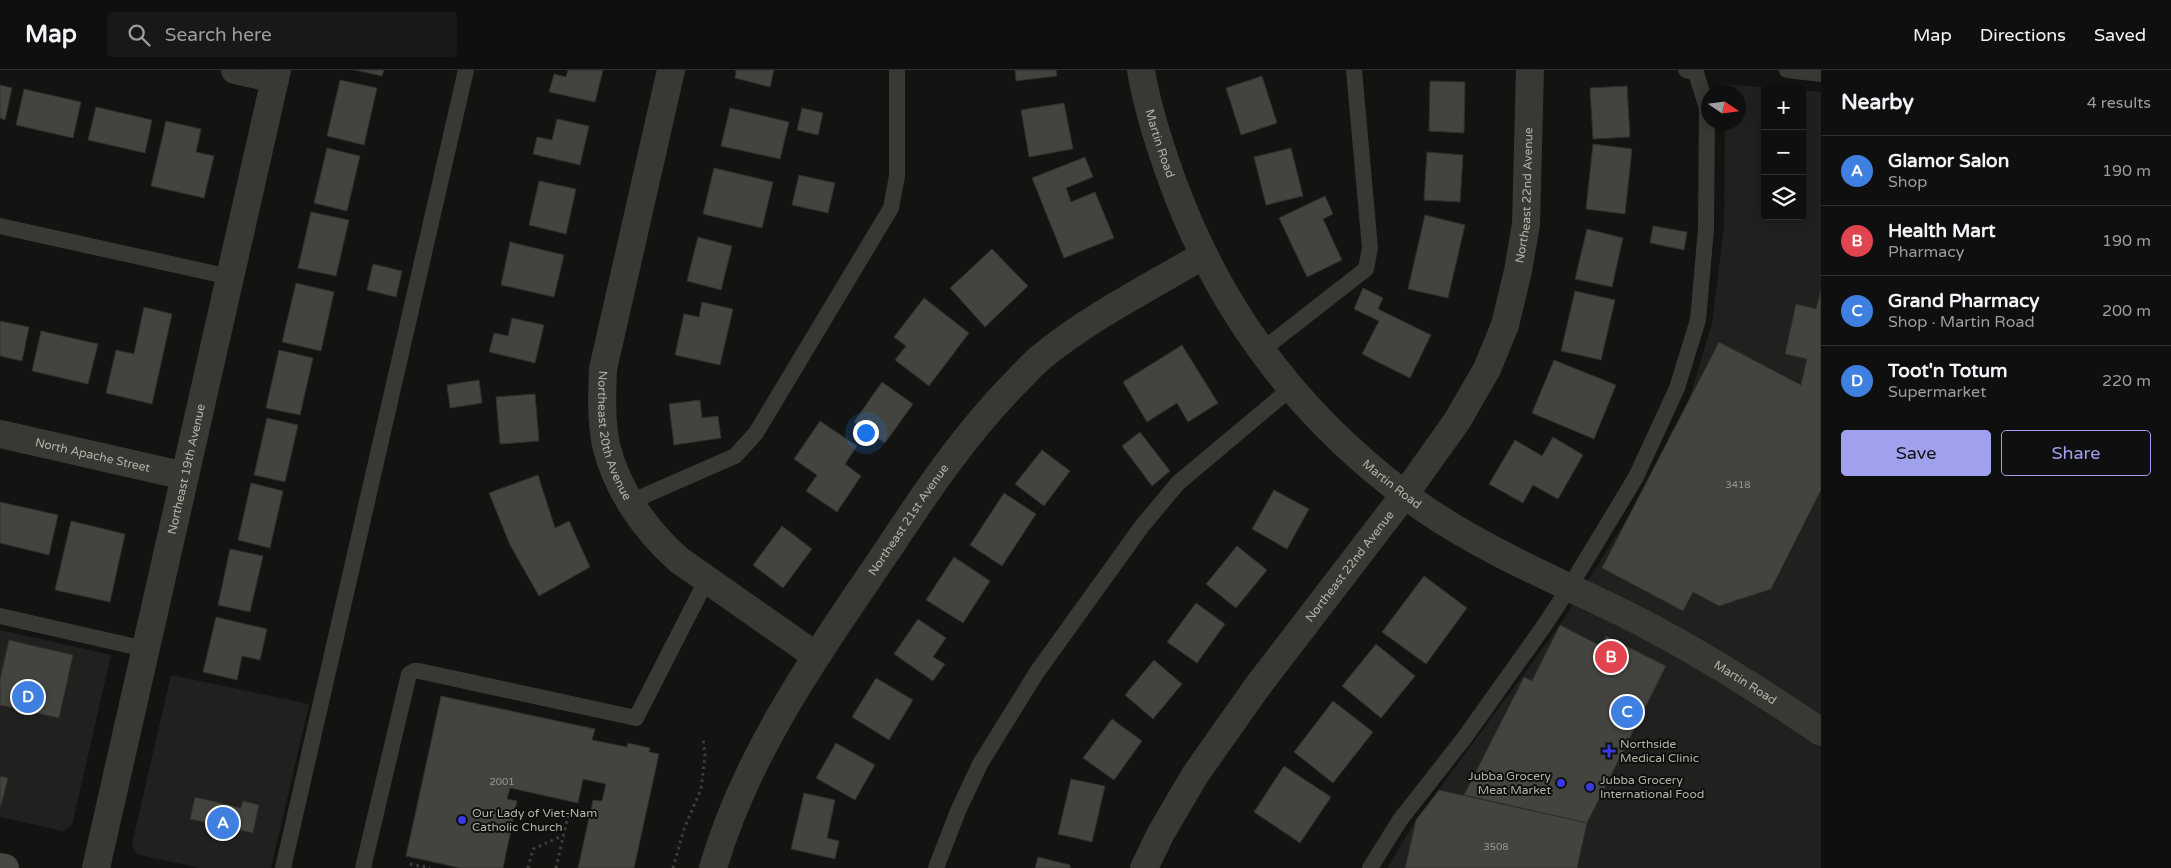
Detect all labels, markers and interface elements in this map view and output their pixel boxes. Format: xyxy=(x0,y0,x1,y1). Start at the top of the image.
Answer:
search box xyxy=(107,12,457,57)
text: Map xyxy=(25,20,77,49)
icon: search xyxy=(125,21,153,49)
text: Search here xyxy=(165,24,272,46)
text: Map xyxy=(1913,24,1952,46)
text: Directions xyxy=(1980,24,2066,46)
text: Saved xyxy=(2094,24,2146,46)
north arrow xyxy=(1701,85,1746,130)
map controls xyxy=(1761,85,1806,220)
button: + xyxy=(1761,85,1806,130)
text: Nearby xyxy=(1841,90,1914,115)
text: 4 results xyxy=(2087,93,2151,113)
street label: Martin Road xyxy=(1143,108,1178,180)
street label: Northeast 22nd Avenue xyxy=(1512,127,1536,264)
button: − xyxy=(1761,130,1806,175)
text: Glamor Salon xyxy=(1888,150,2009,172)
text: A xyxy=(1851,161,1863,181)
text: 190 m xyxy=(2102,161,2151,181)
text: Shop xyxy=(1888,172,1927,192)
button: layers xyxy=(1761,175,1806,220)
text: Health Mart xyxy=(1888,220,1996,242)
text: B xyxy=(1851,231,1863,251)
text: 190 m xyxy=(2102,231,2151,251)
text: Pharmacy xyxy=(1888,242,1964,262)
text: Grand Pharmacy xyxy=(1888,290,2039,312)
text: C xyxy=(1851,301,1863,321)
text: 200 m xyxy=(2102,301,2151,321)
text: Shop · Martin Road xyxy=(1888,312,2035,332)
text: Toot'n Totum xyxy=(1888,360,2007,382)
street label: Northeast 20th Avenue xyxy=(595,370,635,503)
text: D xyxy=(1851,371,1863,391)
text: 220 m xyxy=(2102,371,2151,391)
text: Supermarket xyxy=(1888,382,1986,402)
street label: Northeast 19th Avenue xyxy=(165,402,208,536)
your location xyxy=(853,420,879,446)
button: Save xyxy=(1841,430,1991,476)
button: Share xyxy=(2001,430,2151,476)
street label: North Apache Street xyxy=(34,435,152,475)
street label: Martin Road xyxy=(1360,457,1424,512)
street label: Northeast 21st Avenue xyxy=(865,461,951,578)
house number: 3418 xyxy=(1725,479,1751,491)
street label: Northeast 22nd Avenue xyxy=(1303,508,1397,625)
pin: B xyxy=(1595,638,1627,676)
street label: Martin Road xyxy=(1711,658,1779,707)
pin: D xyxy=(12,678,44,716)
pin: C xyxy=(1611,693,1643,731)
place label: Northside Medical Clinic xyxy=(1620,737,1699,765)
marker: Northside Medical Clinic xyxy=(1602,744,1616,758)
place label: Jubba Grocery Meat Market xyxy=(1468,769,1552,797)
place label: Jubba Grocery International Food xyxy=(1600,773,1704,801)
house number: 2001 xyxy=(489,776,515,788)
marker: Jubba Grocery Meat Market xyxy=(1555,777,1567,789)
marker: Jubba Grocery International Food xyxy=(1584,781,1596,793)
pin: A xyxy=(207,804,239,842)
place label: Our Lady of Viet-Nam Catholic Church xyxy=(472,806,597,834)
marker: Our Lady of Viet-Nam Catholic Church xyxy=(456,814,468,826)
house number: 3508 xyxy=(1483,841,1509,853)

